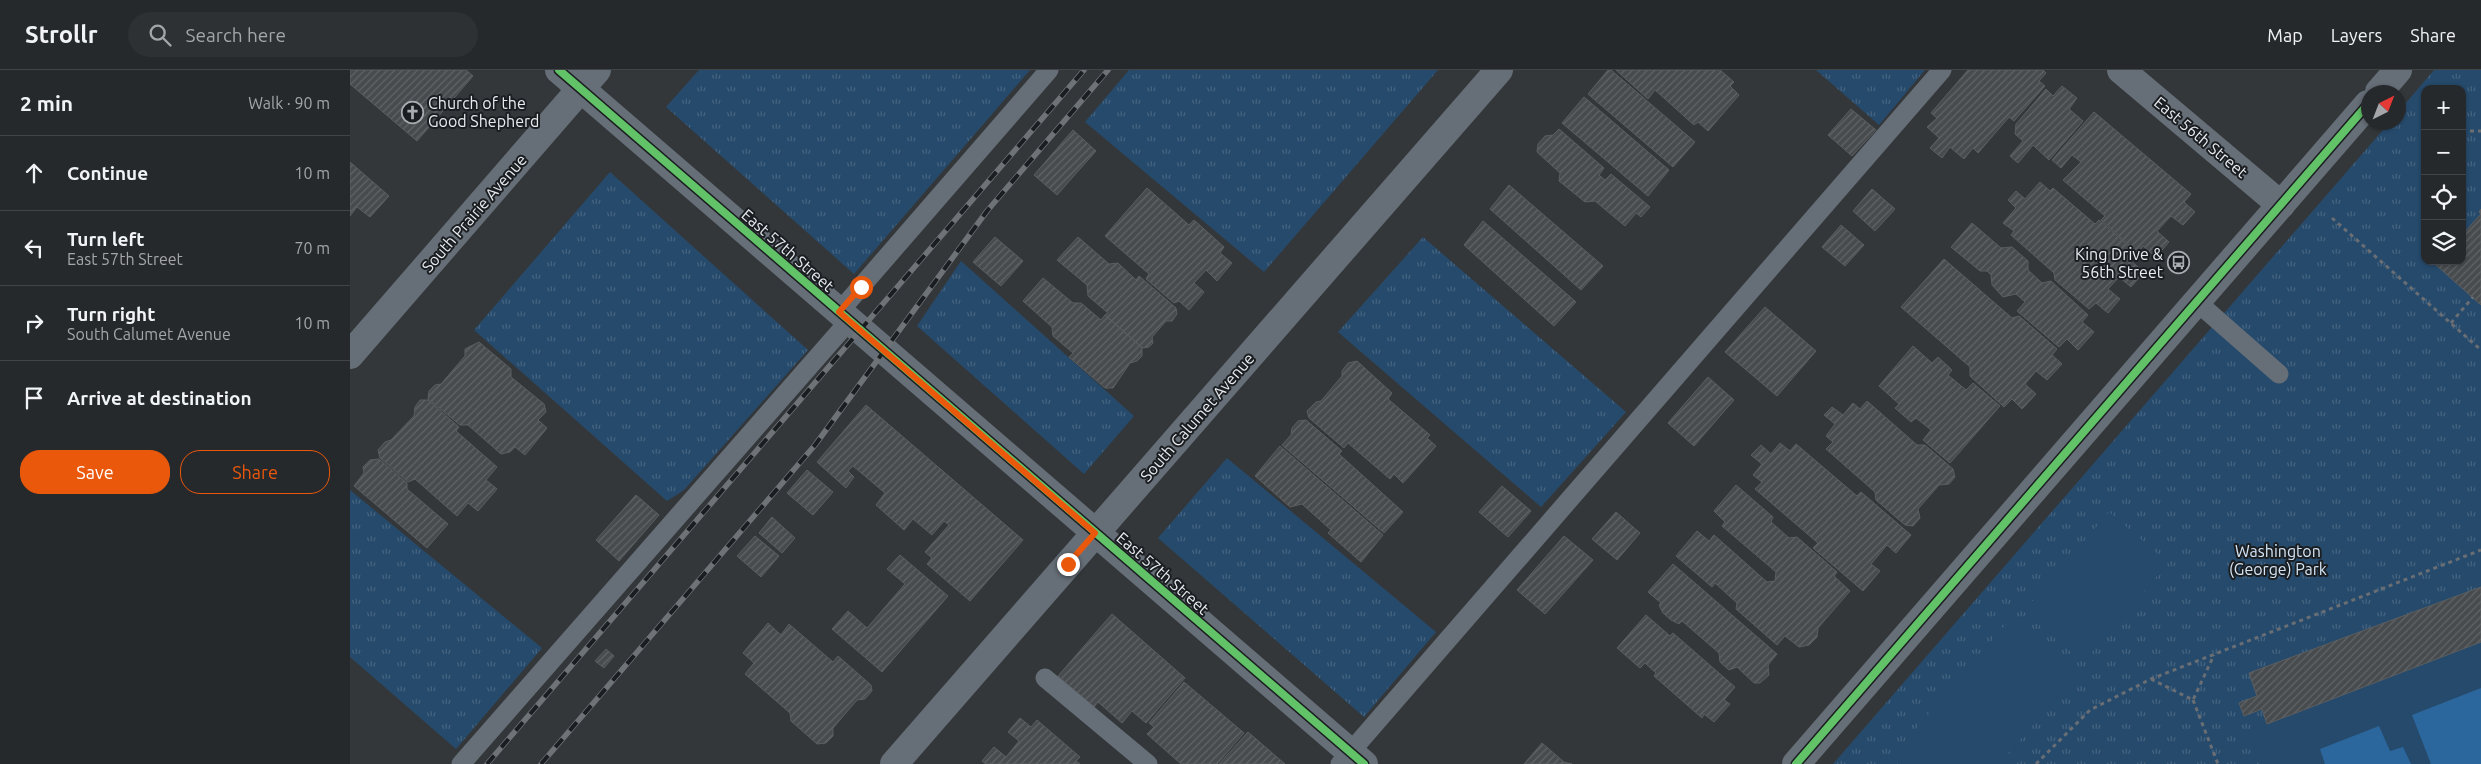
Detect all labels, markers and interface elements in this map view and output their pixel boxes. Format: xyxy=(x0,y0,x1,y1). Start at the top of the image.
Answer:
search box xyxy=(128,12,478,57)
text: Strollr xyxy=(25,21,98,48)
icon: search xyxy=(146,21,174,49)
text: Search here xyxy=(186,24,286,46)
text: Map xyxy=(2267,25,2303,45)
text: Layers xyxy=(2331,25,2382,45)
text: Share xyxy=(2410,25,2456,45)
north arrow xyxy=(2361,85,2406,130)
map controls xyxy=(2421,85,2466,265)
button: + xyxy=(2421,85,2466,130)
text: 2 min xyxy=(20,91,73,115)
street label: East 56th Street xyxy=(2151,93,2252,182)
text: Walk · 90 m xyxy=(248,94,330,112)
place label: Church of the Good Shepherd xyxy=(428,94,539,130)
church icon: Church of the Good Shepherd xyxy=(400,100,424,124)
button: − xyxy=(2421,130,2466,175)
street label: South Prairie Avenue xyxy=(418,150,530,276)
icon: ahead xyxy=(20,159,48,187)
text: Continue xyxy=(67,162,148,184)
text: 10 m xyxy=(294,164,330,182)
button: locate xyxy=(2421,175,2466,220)
street label: East 57th Street xyxy=(738,205,838,295)
button: layers xyxy=(2421,220,2466,265)
text: Turn left xyxy=(67,228,145,250)
icon: left xyxy=(20,234,48,262)
text: 70 m xyxy=(294,239,330,257)
place label: King Drive & 56th Street xyxy=(2075,245,2164,281)
text: East 57th Street xyxy=(67,250,183,268)
bus stop icon: King Drive & 56th Street xyxy=(2167,251,2191,275)
route start xyxy=(850,276,873,299)
text: Turn right xyxy=(67,303,155,325)
icon: right xyxy=(20,309,48,337)
text: 10 m xyxy=(294,314,330,332)
text: South Calumet Avenue xyxy=(67,325,231,343)
street label: South Calumet Avenue xyxy=(1136,349,1258,485)
icon: arrive xyxy=(20,384,48,412)
text: Arrive at destination xyxy=(67,387,252,409)
button: Save xyxy=(20,450,170,494)
button: Share xyxy=(180,450,330,494)
street label: East 57th Street xyxy=(1113,528,1213,618)
park label: Washington (George) Park xyxy=(2229,542,2327,579)
route end xyxy=(1057,553,1080,576)

